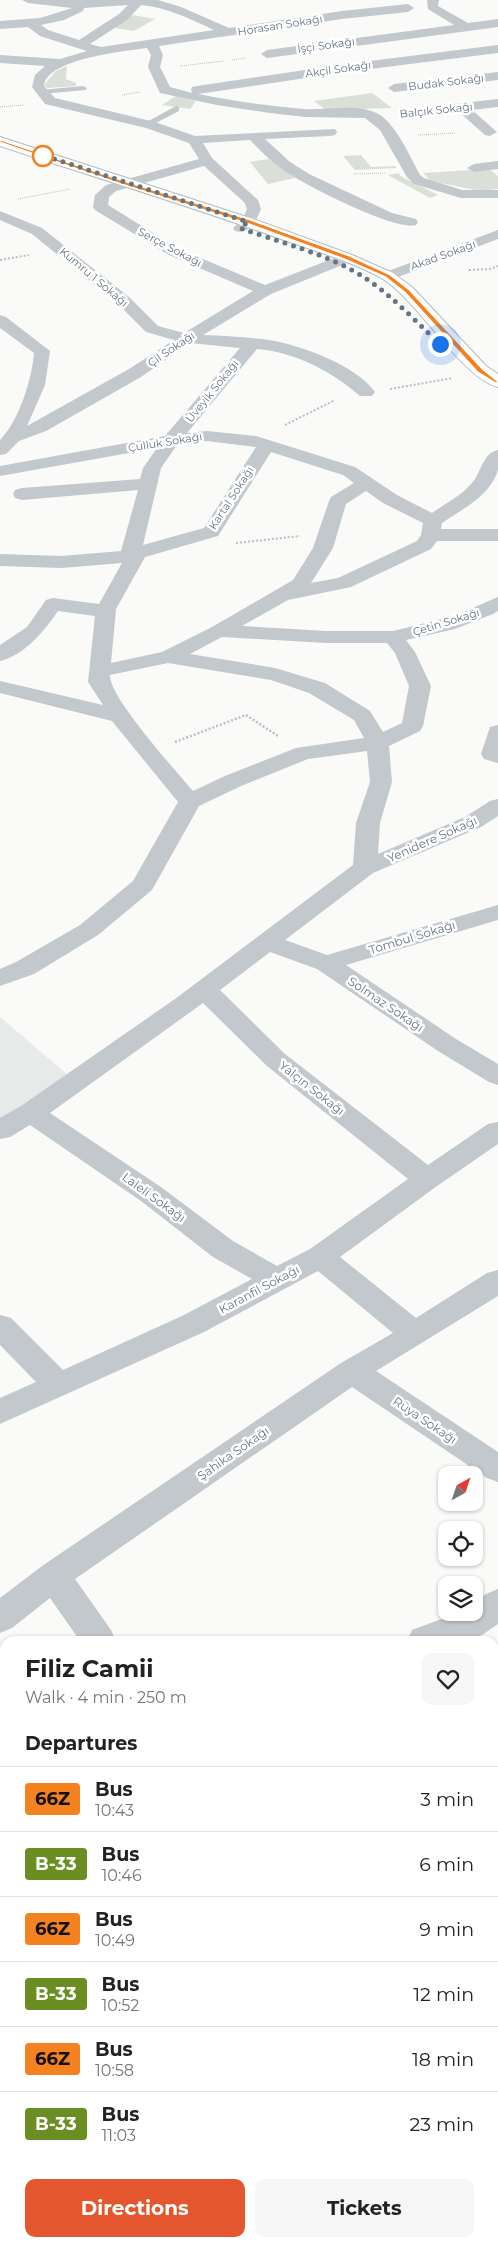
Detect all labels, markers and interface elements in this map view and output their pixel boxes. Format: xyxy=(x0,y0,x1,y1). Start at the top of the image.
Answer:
street label: Horasan Sokağı xyxy=(237,11,323,39)
street label: İşçi Sokağı xyxy=(296,34,356,56)
street label: Akçil Sokağı xyxy=(304,57,372,81)
street label: Budak Sokağı xyxy=(407,70,485,94)
street label: Balçık Sokağı xyxy=(399,99,473,121)
unlabelled marker xyxy=(32,145,54,167)
street label: Serçe Sokağı xyxy=(136,224,204,270)
street label: Akad Sokağı xyxy=(409,237,477,273)
street label: Kumru 1 Sokağı xyxy=(57,244,131,310)
street label: Çil Sokağı xyxy=(145,328,197,370)
your location xyxy=(428,332,453,357)
street label: Üveyik Sokağı xyxy=(182,357,242,425)
street label: Çulluk Sokağı xyxy=(127,429,203,455)
street label: Kartal Sokağı xyxy=(205,464,257,532)
street label: Çetin Sokağı xyxy=(411,605,481,639)
street label: Yenidere Sokağı xyxy=(385,813,479,865)
street label: Tombul Sokağı xyxy=(367,917,457,957)
street label: Solmaz Sokağı xyxy=(345,973,427,1035)
street label: Yalçın Sokağı xyxy=(276,1058,348,1118)
street label: Laleli Sokağı xyxy=(119,1169,189,1225)
street label: Karanfil Sokağı xyxy=(216,1261,302,1317)
street label: Rüya Sokağı xyxy=(390,1393,460,1447)
street label: Şahika Sokağı xyxy=(194,1423,272,1483)
north arrow xyxy=(438,1466,482,1511)
map controls xyxy=(438,1466,483,1621)
button: locate xyxy=(438,1521,483,1566)
button: layers xyxy=(438,1576,483,1621)
button: heart xyxy=(422,1653,474,1705)
text: Filiz Camii xyxy=(25,1654,154,1683)
text: Walk · 4 min · 250 m xyxy=(25,1688,187,1707)
text: Departures xyxy=(25,1732,137,1755)
text: Bus xyxy=(95,1778,133,1801)
text: 66Z xyxy=(35,1788,70,1810)
text: 3 min xyxy=(420,1788,474,1811)
text: 10:43 xyxy=(95,1801,134,1820)
text: Bus xyxy=(102,1843,139,1866)
text: B-33 xyxy=(35,1853,77,1875)
text: 6 min xyxy=(419,1853,474,1876)
text: 10:46 xyxy=(102,1866,142,1885)
text: Bus xyxy=(95,1908,133,1931)
text: 66Z xyxy=(35,1918,70,1940)
text: 9 min xyxy=(419,1918,474,1941)
text: 10:49 xyxy=(95,1931,135,1950)
text: Bus xyxy=(102,1973,139,1996)
text: B-33 xyxy=(35,1983,77,2005)
text: 12 min xyxy=(413,1983,474,2006)
text: 10:52 xyxy=(102,1996,139,2015)
text: Bus xyxy=(95,2038,133,2061)
text: 66Z xyxy=(35,2048,70,2070)
text: 18 min xyxy=(412,2048,474,2071)
text: 10:58 xyxy=(95,2061,134,2080)
text: Bus xyxy=(102,2103,139,2126)
text: B-33 xyxy=(35,2113,77,2135)
text: 23 min xyxy=(409,2113,474,2136)
text: 11:03 xyxy=(102,2126,136,2145)
button: Directions xyxy=(25,2179,245,2237)
button: Tickets xyxy=(255,2179,474,2237)

